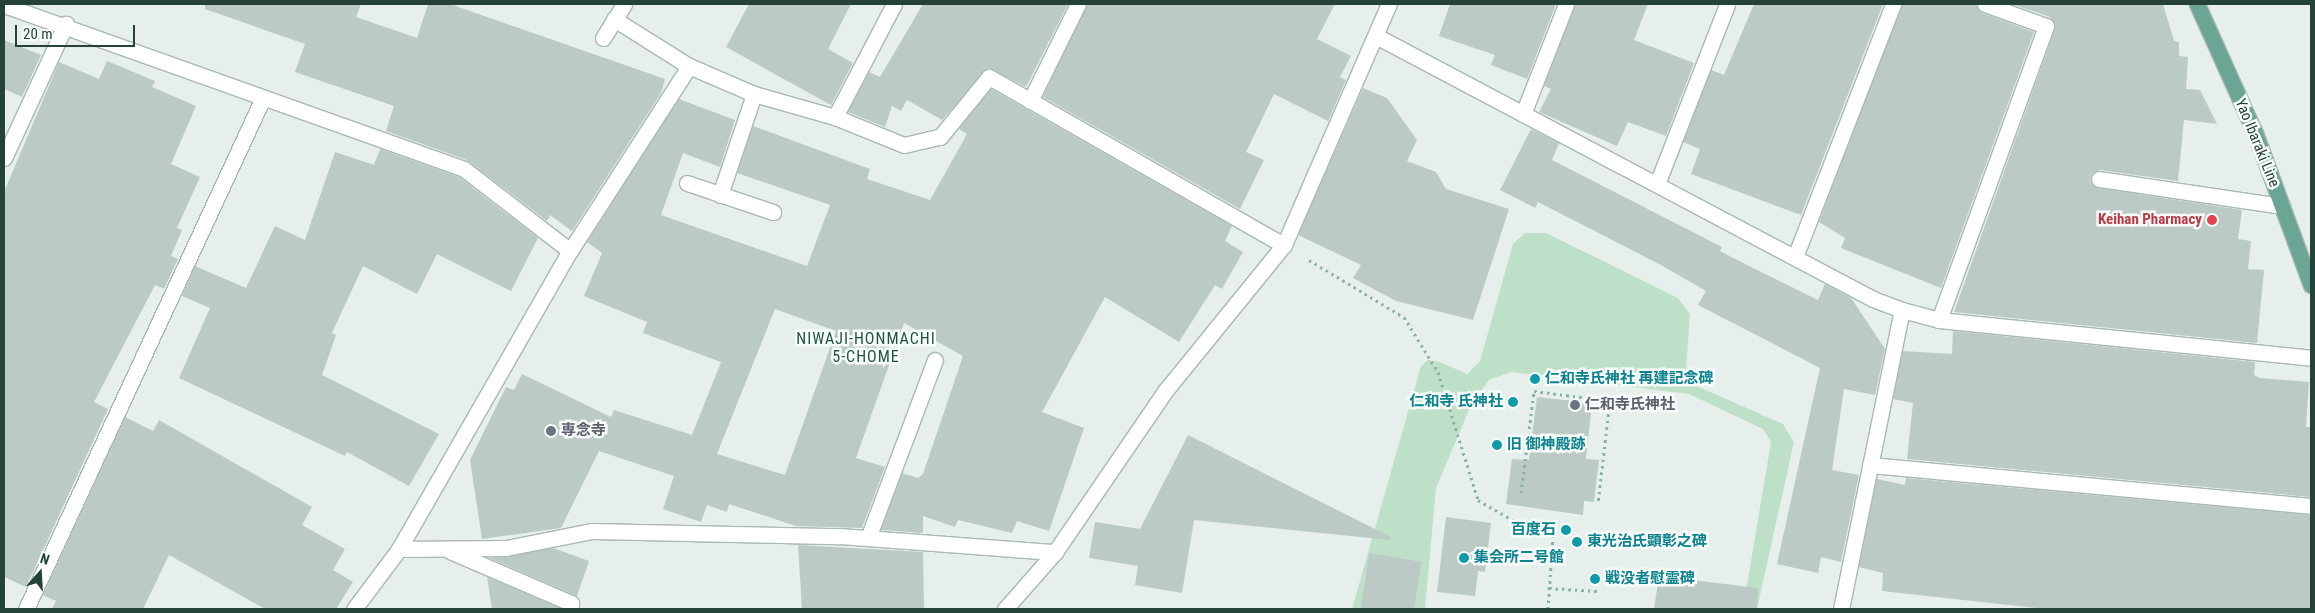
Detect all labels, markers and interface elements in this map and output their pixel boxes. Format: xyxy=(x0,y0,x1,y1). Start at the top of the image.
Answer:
scale bar xyxy=(18,15,138,47)
text: 20 m xyxy=(23,25,53,43)
street label: Yao Ibaraki Line xyxy=(2231,96,2283,190)
place label: Keihan Pharmacy xyxy=(2098,211,2202,229)
marker: Keihan Pharmacy xyxy=(2206,214,2218,226)
district label: NIWAJI-HONMACHI 5-CHOME xyxy=(794,329,938,367)
place label: 仁和寺氏神社 再建記念碑 xyxy=(1545,370,1713,388)
marker: 仁和寺氏神社 再建記念碑 xyxy=(1529,373,1541,385)
place label: 仁和寺 氏神社 xyxy=(1410,393,1503,411)
marker: 仁和寺 氏神社 xyxy=(1507,396,1519,408)
place label: 仁和寺氏神社 xyxy=(1585,396,1675,414)
marker: 仁和寺氏神社 xyxy=(1569,399,1581,411)
place label: 専念寺 xyxy=(561,422,606,440)
marker: 専念寺 xyxy=(545,425,557,437)
place label: 旧 御神殿跡 xyxy=(1507,436,1585,454)
marker: 旧 御神殿跡 xyxy=(1491,439,1503,451)
place label: 百度石 xyxy=(1511,521,1556,539)
marker: 百度石 xyxy=(1560,524,1572,536)
place label: 東光治氏顕彰之碑 xyxy=(1587,533,1707,551)
marker: 東光治氏顕彰之碑 xyxy=(1571,536,1583,548)
north arrow xyxy=(15,548,65,598)
place label: 集会所二号館 xyxy=(1474,549,1564,567)
text: N xyxy=(38,550,52,568)
marker: 集会所二号館 xyxy=(1458,552,1470,564)
place label: 戦没者慰霊碑 xyxy=(1605,570,1695,588)
marker: 戦没者慰霊碑 xyxy=(1589,573,1601,585)

